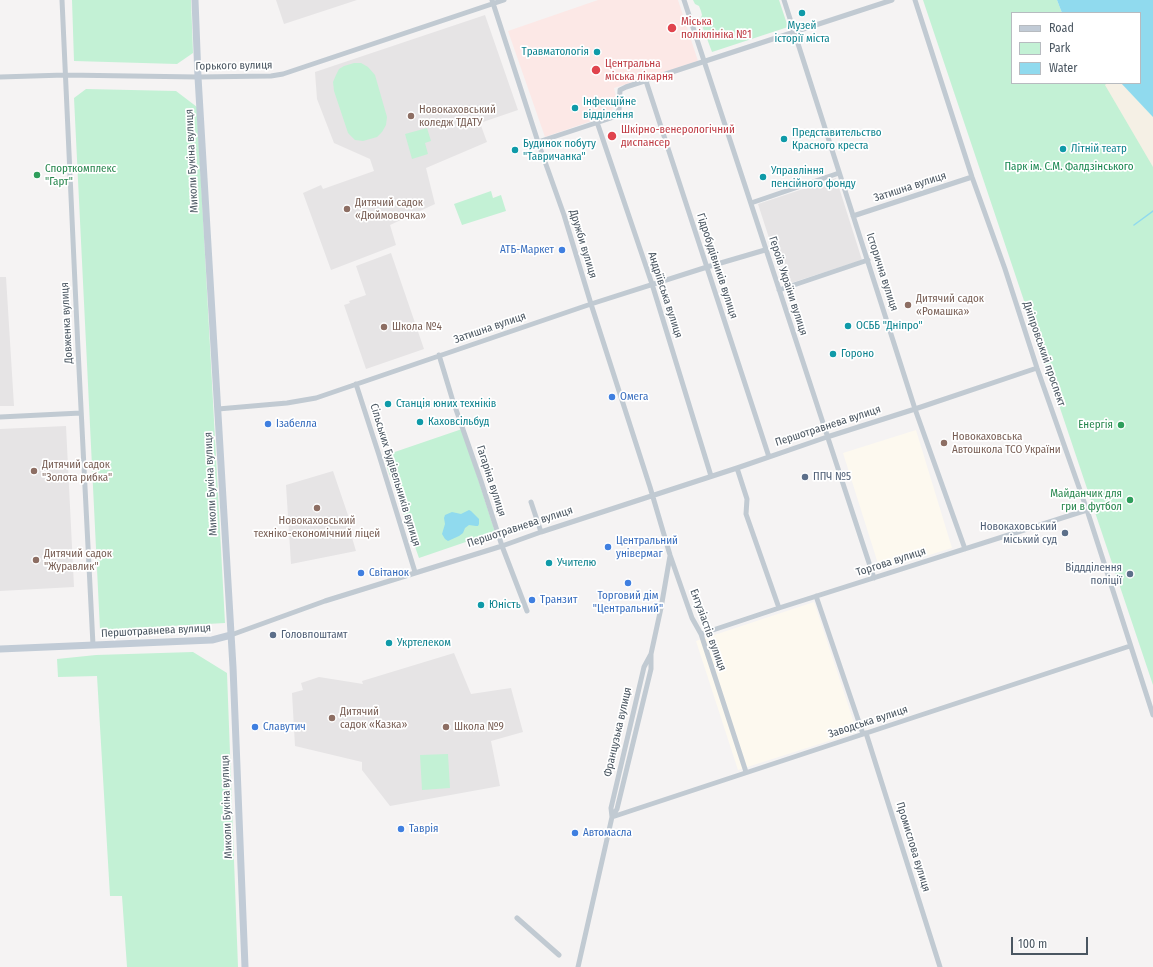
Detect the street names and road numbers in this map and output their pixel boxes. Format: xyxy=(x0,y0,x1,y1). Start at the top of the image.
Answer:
street label: Горького вулиця xyxy=(195,59,273,73)
street label: Миколи Букіна вулиця xyxy=(183,109,201,213)
street label: Затишна вулиця xyxy=(872,169,948,205)
street label: Дружби вулиця xyxy=(566,208,600,280)
street label: Гідробудівників вулиця xyxy=(694,212,740,320)
street label: Історична вулиця xyxy=(863,231,901,313)
street label: Героїв України вулиця xyxy=(766,235,810,337)
street label: Андріївська вулиця xyxy=(645,250,685,340)
street label: Довженка вулиця xyxy=(58,282,76,364)
street label: Дніпровський проспект xyxy=(1020,300,1068,408)
street label: Затишна вулиця xyxy=(452,309,528,347)
street label: Сільських Будівельників вулиця xyxy=(367,402,423,548)
street label: Першотравнева вулиця xyxy=(774,403,882,449)
street label: Миколи Букіна вулиця xyxy=(202,432,220,536)
street label: Гагаріна вулиця xyxy=(473,444,509,518)
street label: Першотравнева вулиця xyxy=(466,504,574,550)
street label: Торгова вулиця xyxy=(855,545,927,579)
street label: Ентузіастів вулиця xyxy=(687,587,729,673)
street label: Першотравнева вулиця xyxy=(101,622,211,640)
street label: Французька вулиця xyxy=(601,686,635,778)
street label: Заводська вулиця xyxy=(826,703,910,741)
street label: Миколи Букіна вулиця xyxy=(219,755,235,859)
street label: Промислова вулиця xyxy=(893,800,933,894)

